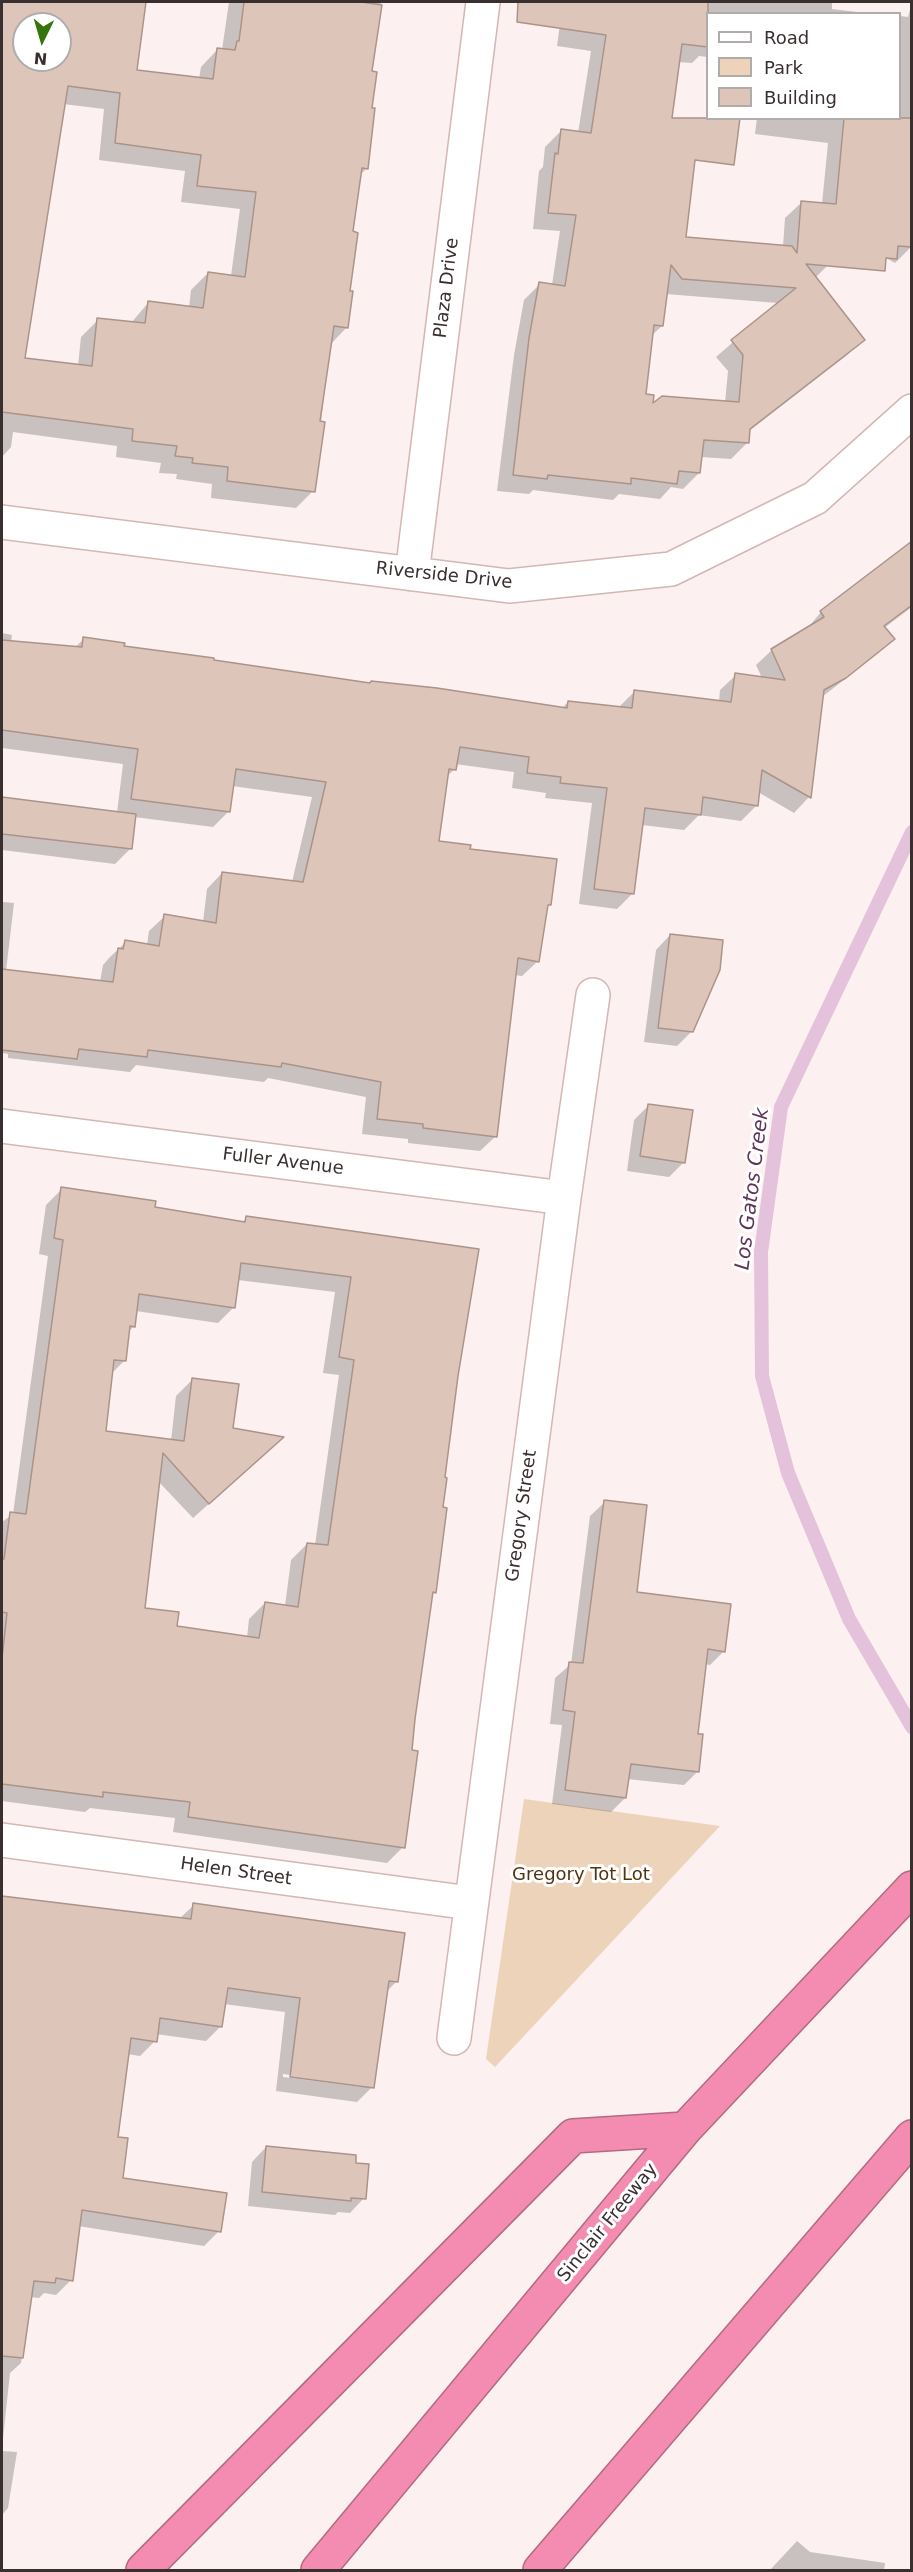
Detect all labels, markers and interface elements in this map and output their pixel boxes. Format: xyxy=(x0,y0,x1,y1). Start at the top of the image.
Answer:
north arrow xyxy=(12,12,72,72)
legend xyxy=(706,12,901,120)
text: Road xyxy=(764,27,809,48)
text: N xyxy=(33,48,48,68)
text: Park xyxy=(764,57,803,78)
text: Building xyxy=(764,87,837,108)
street label: Plaza Drive xyxy=(430,237,464,339)
street label: Riverside Drive xyxy=(375,558,513,594)
water label: Los Gatos Creek xyxy=(731,1107,775,1271)
street label: Fuller Avenue xyxy=(221,1144,345,1180)
street label: Gregory Street xyxy=(502,1449,542,1583)
street label: Helen Street xyxy=(179,1853,293,1891)
park label: Gregory Tot Lot xyxy=(512,1864,650,1886)
street label: Sinclair Freeway xyxy=(554,2159,662,2287)

